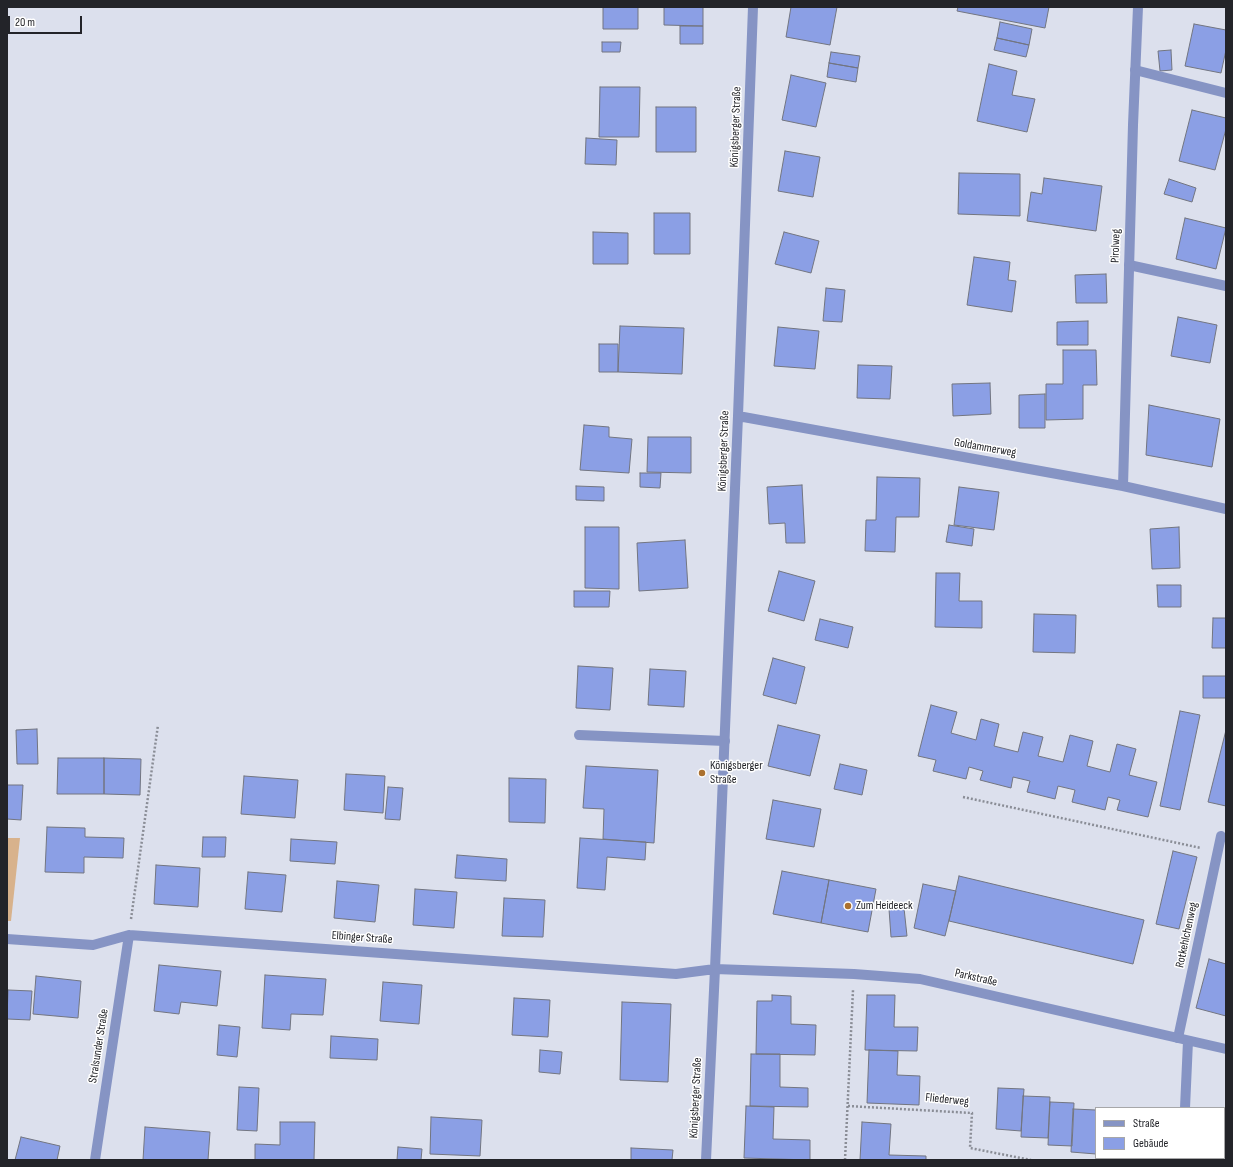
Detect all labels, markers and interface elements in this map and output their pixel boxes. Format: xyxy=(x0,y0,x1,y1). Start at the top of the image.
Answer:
scale bar xyxy=(10,8,84,34)
text: 20 m xyxy=(15,15,35,30)
street label: Königsberger Straße xyxy=(727,86,745,168)
street label: Pirolweg xyxy=(1108,229,1124,263)
street label: Königsberger Straße xyxy=(715,410,733,492)
street label: Goldammerweg xyxy=(953,435,1017,461)
place label: Königsberger Straße xyxy=(710,759,763,787)
marker: Königsberger Straße xyxy=(697,768,707,778)
place label: Zum Heideeck xyxy=(856,899,913,913)
marker: Zum Heideeck xyxy=(843,901,853,911)
street label: Rotkehlchenweg xyxy=(1173,901,1201,969)
street label: Elbinger Straße xyxy=(331,929,393,947)
street label: Parkstraße xyxy=(953,966,999,990)
street label: Stralsunder Straße xyxy=(86,1008,112,1084)
street label: Königsberger Straße xyxy=(687,1057,705,1139)
street label: Fliederweg xyxy=(924,1091,970,1109)
legend xyxy=(1095,1107,1225,1159)
text: Straße xyxy=(1133,1116,1160,1131)
text: Gebäude xyxy=(1133,1136,1168,1151)

